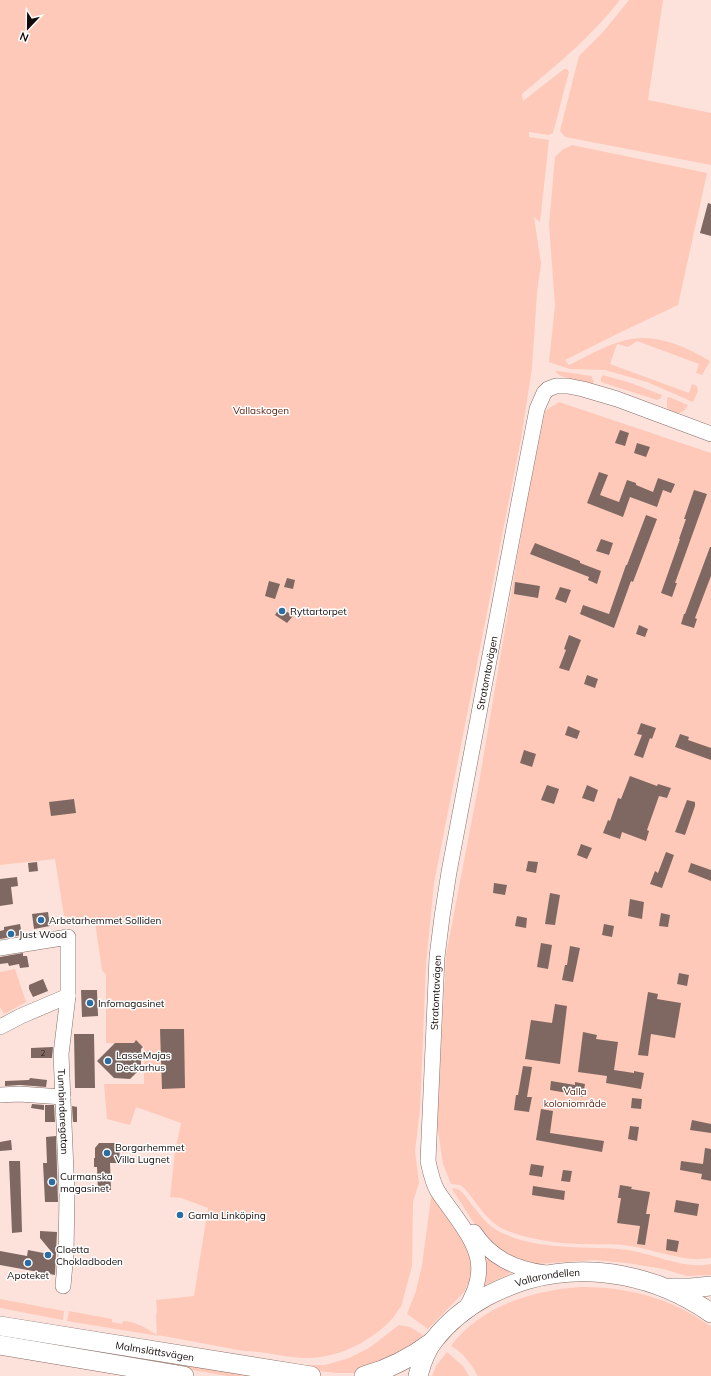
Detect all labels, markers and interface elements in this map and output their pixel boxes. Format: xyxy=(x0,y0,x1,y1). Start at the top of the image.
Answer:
north arrow xyxy=(8,8,48,48)
text: N xyxy=(18,29,31,45)
park label: Vallaskogen xyxy=(233,404,289,417)
place label: Ryttartorpet xyxy=(290,605,347,618)
marker: Ryttartorpet xyxy=(277,606,287,616)
street label: Stratomtavägen xyxy=(474,635,501,711)
place label: Arbetarhemmet Solliden xyxy=(49,914,161,927)
marker: Arbetarhemmet Solliden xyxy=(36,915,46,925)
place label: Just Wood xyxy=(19,928,67,941)
marker: Just Wood xyxy=(6,929,16,939)
street label: Stratomtavägen xyxy=(428,954,444,1030)
place label: Infomagasinet xyxy=(98,997,165,1010)
marker: Infomagasinet xyxy=(85,998,95,1008)
house number: 2 xyxy=(41,1048,46,1058)
place label: LasseMajas Deckarhus xyxy=(116,1049,171,1074)
marker: LasseMajas Deckarhus xyxy=(103,1056,113,1066)
street label: Tunnbindaregatan xyxy=(55,1069,71,1155)
park label: Valla koloniområde xyxy=(544,1085,606,1110)
place label: Borgarhemmet Villa Lugnet xyxy=(115,1141,185,1166)
marker: Borgarhemmet Villa Lugnet xyxy=(102,1148,112,1158)
place label: Curmanska magasinet xyxy=(60,1170,113,1195)
marker: Curmanska magasinet xyxy=(47,1177,57,1187)
place label: Gamla Linköping xyxy=(188,1209,266,1222)
marker: Gamla Linköping xyxy=(175,1210,185,1220)
place label: Cloetta Chokladboden xyxy=(56,1243,123,1268)
marker: Cloetta Chokladboden xyxy=(43,1250,53,1260)
marker: Apoteket xyxy=(23,1258,33,1268)
street label: Vallarondellen xyxy=(513,1266,580,1290)
place label: Apoteket xyxy=(7,1269,49,1282)
street label: Malmslättsvägen xyxy=(115,1339,195,1364)

